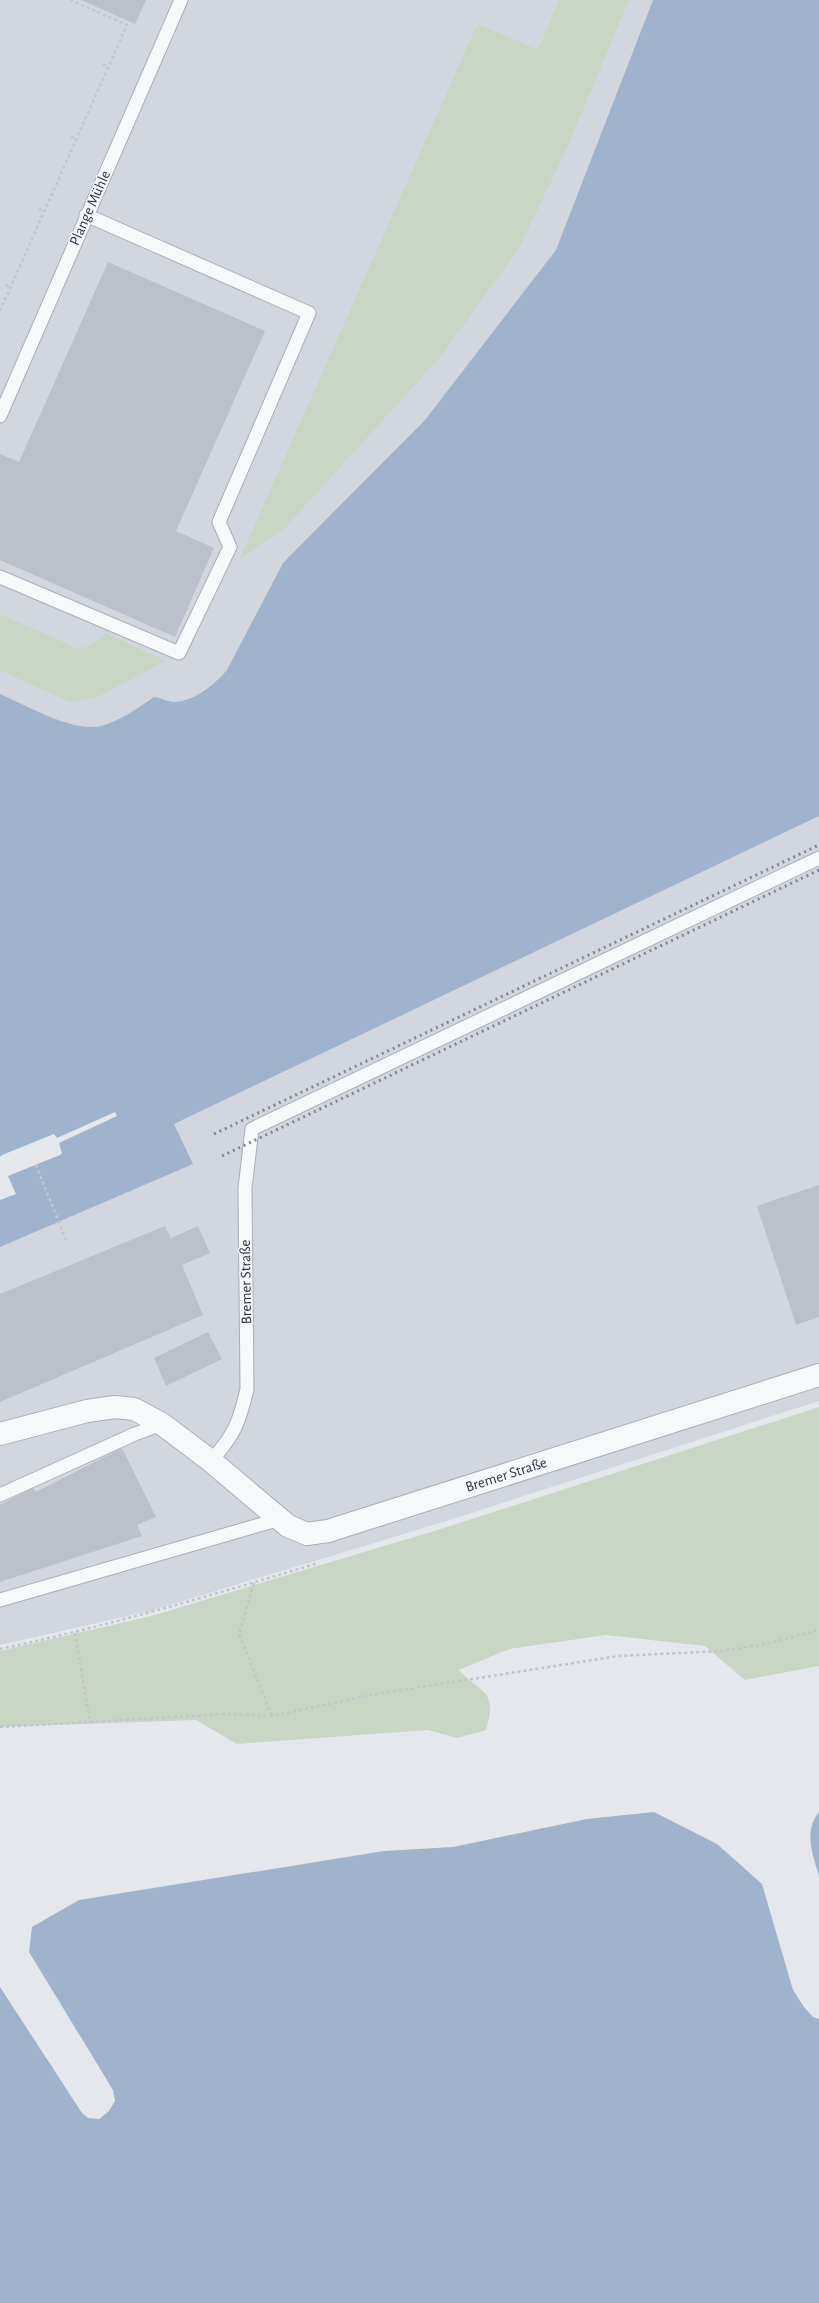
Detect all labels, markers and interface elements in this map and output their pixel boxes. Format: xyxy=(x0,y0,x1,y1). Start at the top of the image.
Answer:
street label: Plange Mühle xyxy=(67,168,113,248)
street label: Bremer Straße xyxy=(238,1239,254,1324)
street label: Bremer Straße xyxy=(463,1454,549,1494)

